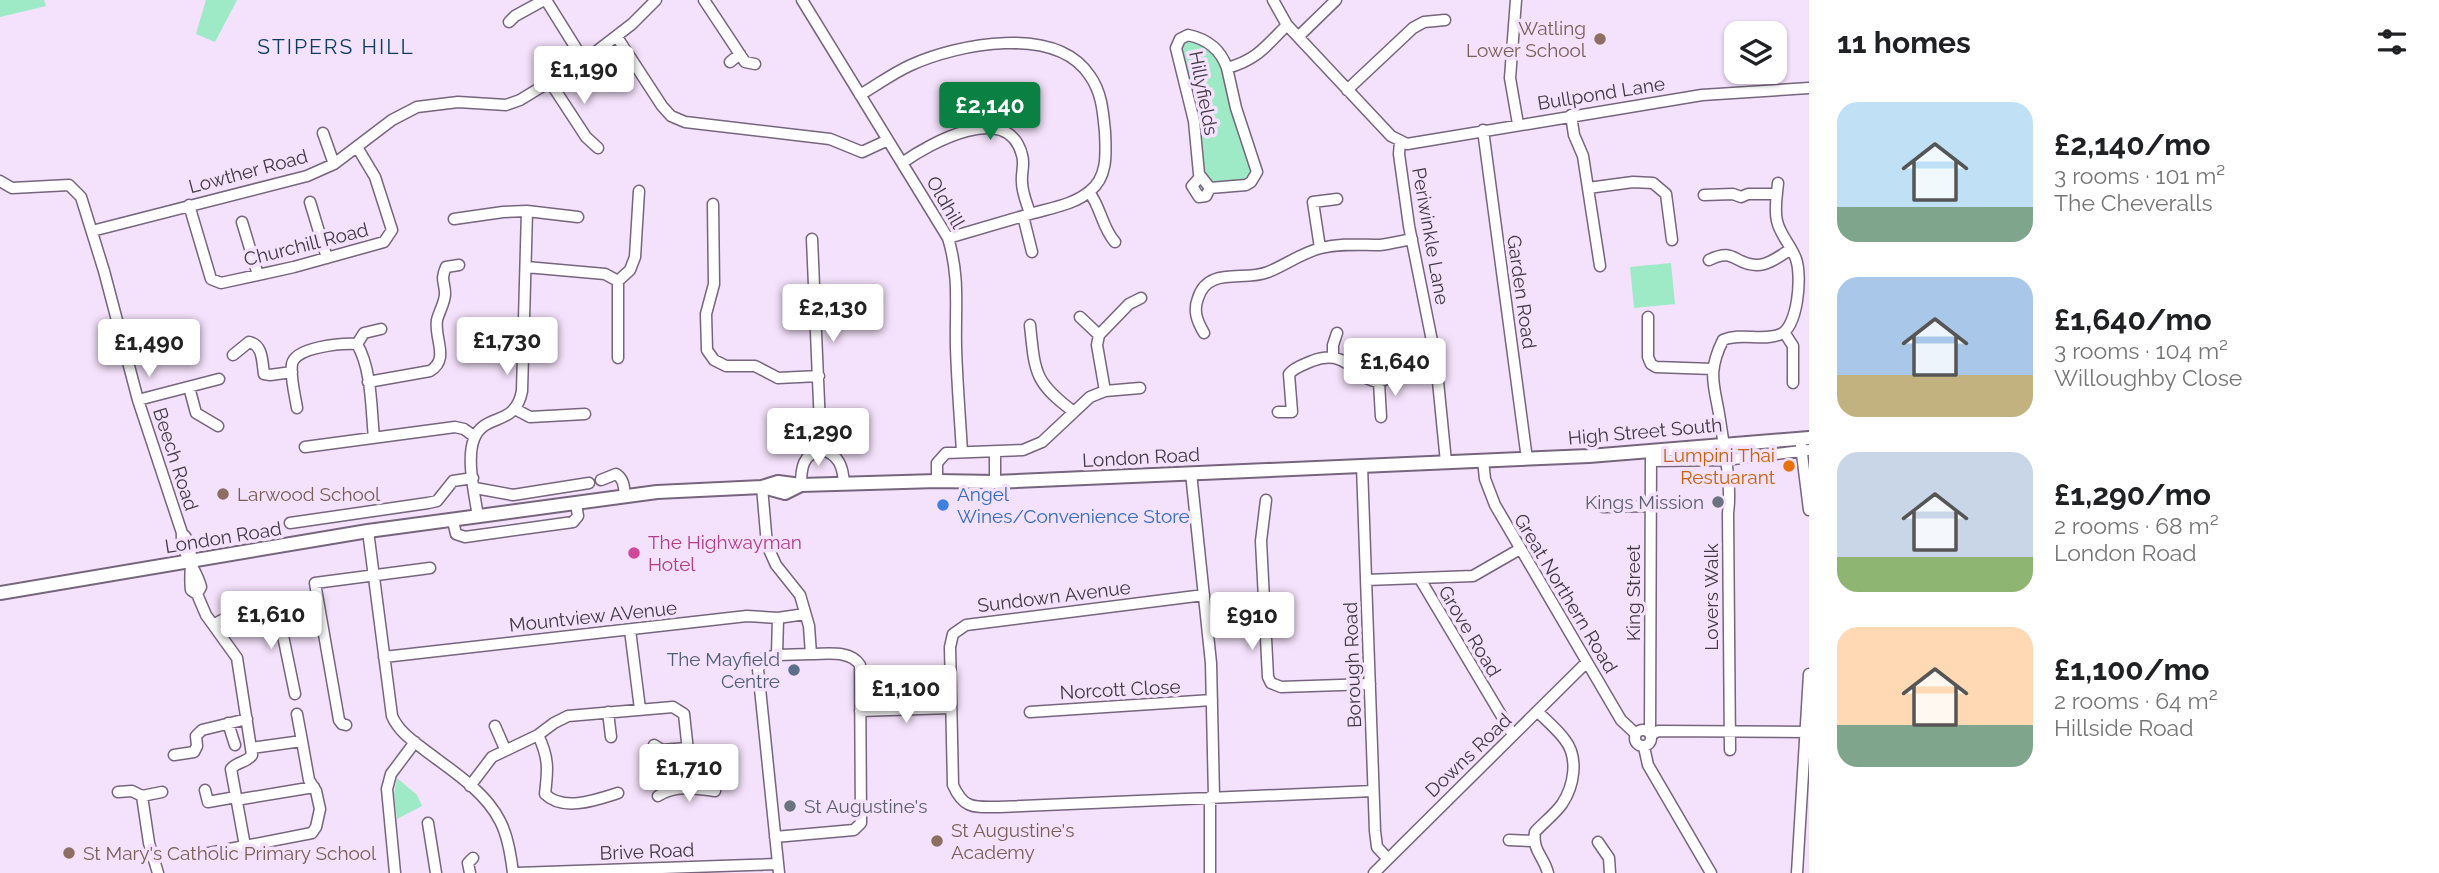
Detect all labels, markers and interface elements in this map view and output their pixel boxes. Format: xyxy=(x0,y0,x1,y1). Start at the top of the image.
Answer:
place label: Watling Lower School xyxy=(1466,17,1587,61)
map controls xyxy=(1724,21,1787,84)
button: layers xyxy=(1724,21,1787,84)
icon: filters xyxy=(2373,23,2411,61)
text: 11 homes xyxy=(1837,25,1971,60)
marker: Watling Lower School xyxy=(1592,31,1608,47)
district label: STIPERS HILL xyxy=(257,34,415,59)
pin: £1,190 xyxy=(527,46,641,106)
street label: Hillyfields xyxy=(1185,49,1223,137)
text: £1,190 xyxy=(550,55,618,82)
street label: Bullpond Lane xyxy=(1536,72,1666,114)
pin: £2,140 xyxy=(933,82,1047,142)
text: £2,140 xyxy=(955,91,1025,118)
text: £2,140/mo xyxy=(2054,127,2210,162)
icon: home xyxy=(1893,130,1977,214)
street label: Lowther Road xyxy=(186,145,310,197)
text: 3 rooms · 101 m² xyxy=(2054,162,2225,189)
street label: Periwinkle Lane xyxy=(1408,166,1454,306)
street label: Oldhill xyxy=(922,172,970,233)
text: The Cheveralls xyxy=(2054,189,2213,216)
street label: Churchill Road xyxy=(241,218,371,270)
street label: Garden Road xyxy=(1503,234,1541,350)
pin: £2,130 xyxy=(776,284,890,344)
text: £2,130 xyxy=(798,293,868,320)
text: £1,640/mo xyxy=(2054,302,2212,337)
icon: home xyxy=(1893,305,1977,389)
pin: £1,730 xyxy=(450,318,564,377)
pin: £1,490 xyxy=(92,320,206,379)
text: £1,730 xyxy=(473,326,541,353)
text: £1,490 xyxy=(114,328,184,355)
text: 3 rooms · 104 m² xyxy=(2054,337,2228,364)
pin: £1,640 xyxy=(1338,338,1452,398)
text: £1,640 xyxy=(1360,347,1430,374)
text: Willoughby Close xyxy=(2054,364,2242,391)
street label: Beech Road xyxy=(149,405,203,513)
pin: £1,290 xyxy=(761,408,875,468)
street label: High Street South xyxy=(1567,413,1723,449)
text: £1,290 xyxy=(783,417,853,444)
street label: London Road xyxy=(1082,443,1200,471)
place label: Lumpini Thai Restuarant xyxy=(1663,444,1776,488)
marker: Lumpini Thai Restuarant xyxy=(1781,458,1797,474)
text: £1,290/mo xyxy=(2054,477,2211,512)
icon: home xyxy=(1893,480,1977,564)
place label: Larwood School xyxy=(237,483,381,505)
place label: Angel Wines/Convenience Store xyxy=(957,483,1190,527)
marker: Larwood School xyxy=(215,486,231,502)
place label: Kings Mission xyxy=(1585,491,1704,513)
marker: Kings Mission xyxy=(1710,494,1726,510)
marker: Angel Wines/Convenience Store xyxy=(935,497,951,513)
street label: Great Northern Road xyxy=(1510,509,1622,677)
text: 2 rooms · 68 m² xyxy=(2054,512,2219,539)
street label: London Road xyxy=(163,517,283,557)
place label: The Highwayman Hotel xyxy=(648,531,802,575)
text: London Road xyxy=(2054,539,2197,566)
street label: Lovers Walk xyxy=(1700,543,1722,651)
street label: King Street xyxy=(1622,544,1644,641)
marker: The Highwayman Hotel xyxy=(626,545,642,561)
street label: Sundown Avenue xyxy=(976,576,1132,616)
street label: Grove Road xyxy=(1434,581,1506,681)
pin: £1,610 xyxy=(214,592,328,651)
pin: £910 xyxy=(1211,592,1293,652)
street label: Mountview AVenue xyxy=(508,596,678,636)
text: £1,610 xyxy=(237,600,305,627)
text: £910 xyxy=(1226,601,1278,628)
street label: Borough Road xyxy=(1339,602,1365,728)
place label: The Mayfield Centre xyxy=(667,648,780,692)
text: £1,100/mo xyxy=(2054,652,2210,687)
icon: home xyxy=(1893,655,1977,739)
marker: The Mayfield Centre xyxy=(786,662,802,678)
pin: £1,100 xyxy=(849,666,963,725)
text: £1,100 xyxy=(872,674,940,701)
street label: Norcott Close xyxy=(1059,675,1181,703)
text: 2 rooms · 64 m² xyxy=(2054,687,2218,714)
street label: Downs Road xyxy=(1421,709,1515,801)
text: Hillside Road xyxy=(2054,714,2193,741)
pin: £1,710 xyxy=(632,744,746,804)
text: £1,710 xyxy=(655,753,723,780)
place label: St Augustine's xyxy=(804,795,927,817)
marker: St Augustine's xyxy=(782,798,798,814)
place label: St Augustine's Academy xyxy=(951,819,1074,863)
marker: St Augustine's Academy xyxy=(929,833,945,849)
street label: Brive Road xyxy=(599,838,695,864)
place label: St Mary's Catholic Primary School xyxy=(83,842,377,864)
marker: St Mary's Catholic Primary School xyxy=(61,845,77,861)

